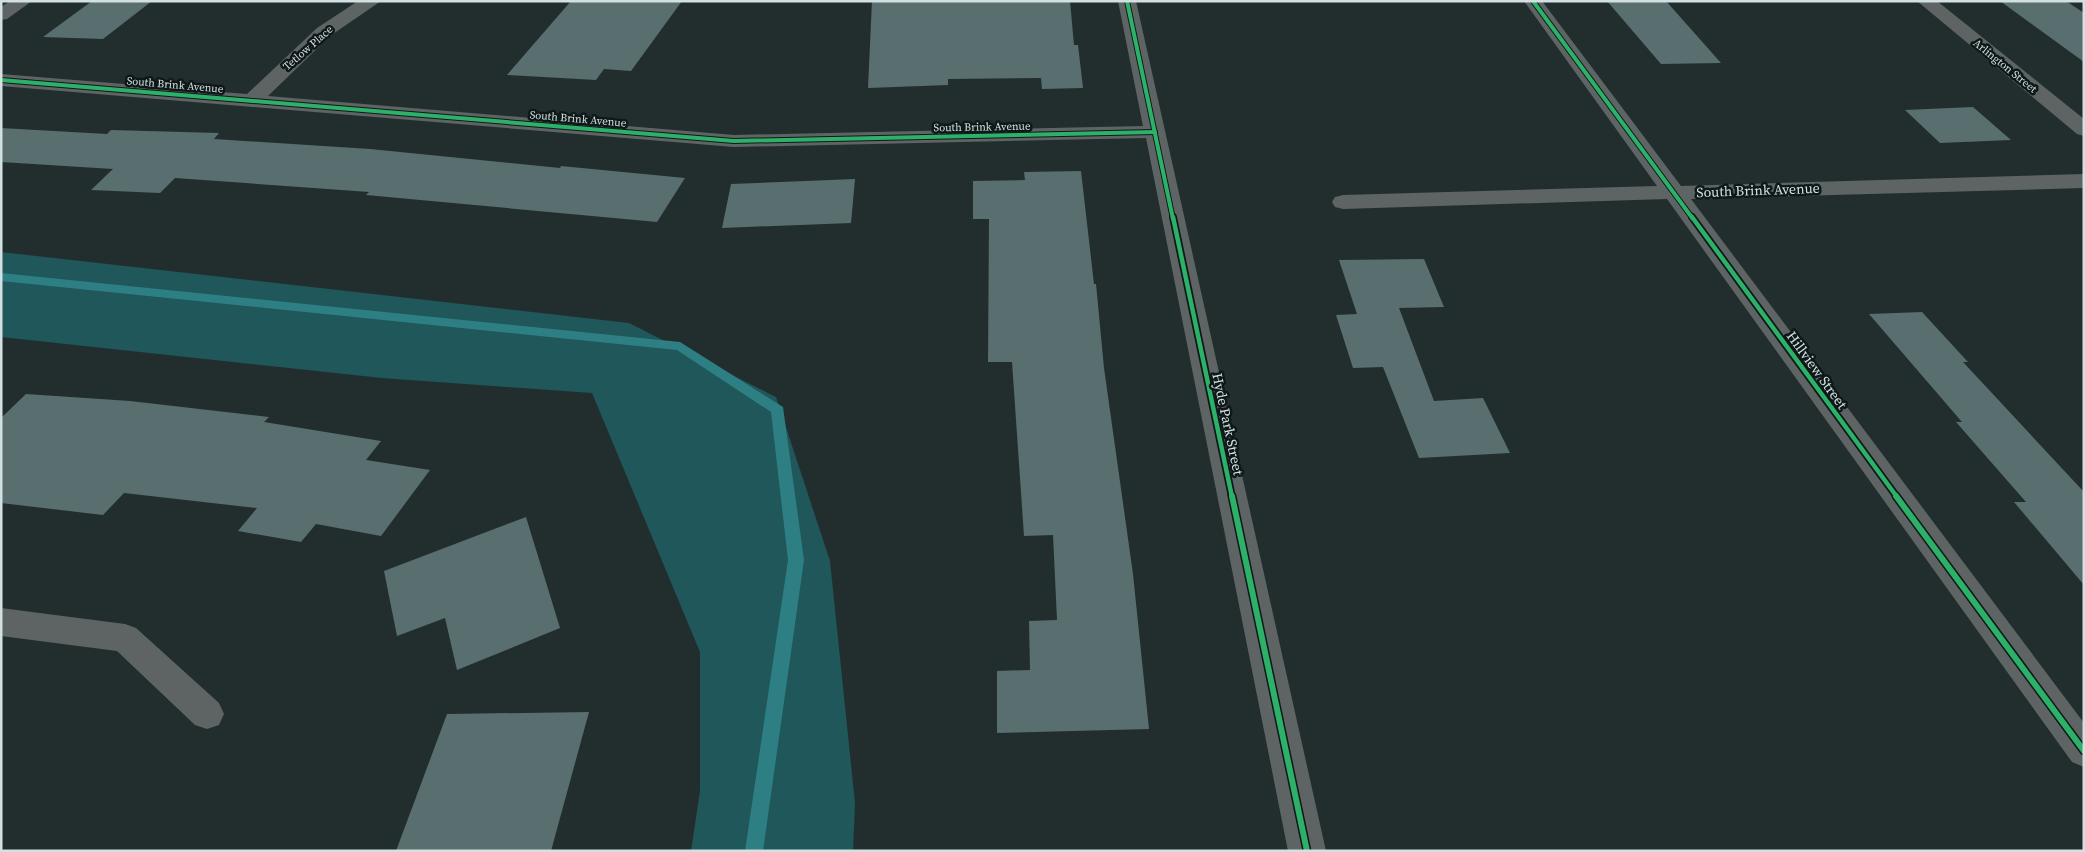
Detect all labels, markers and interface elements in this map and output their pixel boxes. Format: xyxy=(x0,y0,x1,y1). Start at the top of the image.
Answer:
street label: Tetlow Place xyxy=(280,22,336,74)
street label: Arlington Street xyxy=(1970,36,2040,97)
street label: South Brink Avenue xyxy=(126,73,224,97)
street label: South Brink Avenue xyxy=(529,107,627,131)
street label: South Brink Avenue xyxy=(933,119,1031,135)
street label: South Brink Avenue xyxy=(1696,178,1820,202)
street label: Hillview Street xyxy=(1782,327,1852,413)
street label: Hyde Park Street xyxy=(1207,371,1249,477)

